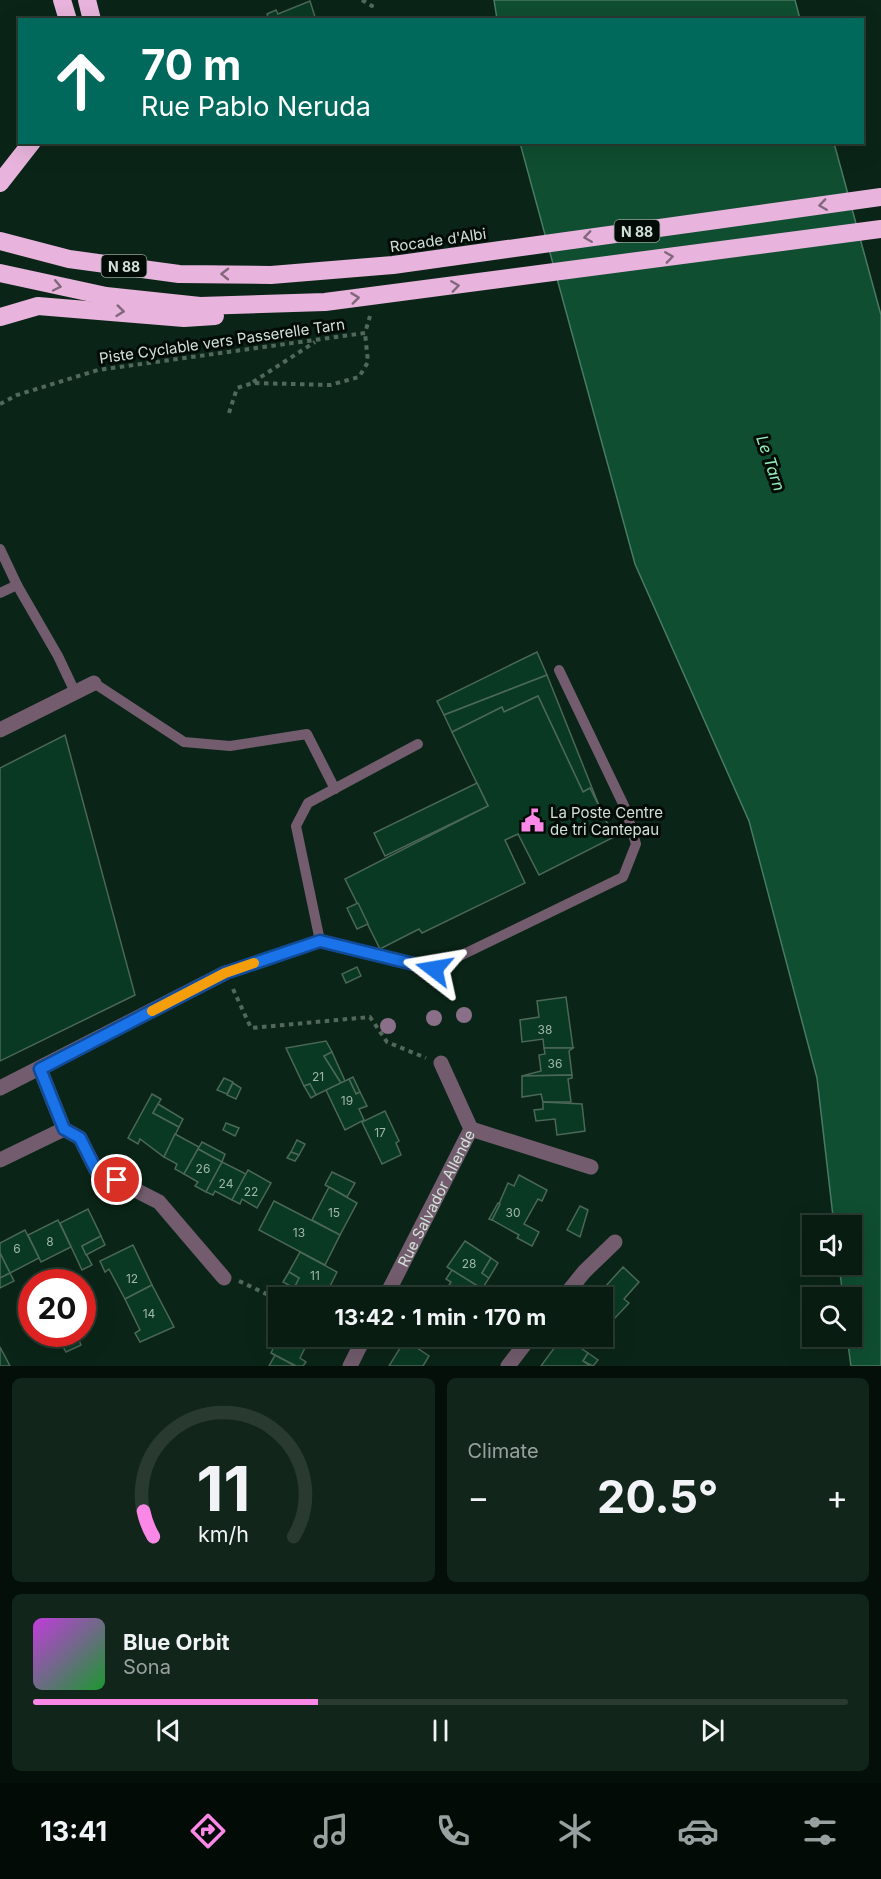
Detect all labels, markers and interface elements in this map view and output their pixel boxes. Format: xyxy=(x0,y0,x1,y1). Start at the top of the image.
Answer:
text: 70 m xyxy=(141,39,241,90)
icon: ahead xyxy=(42,42,120,120)
text: Rue Pablo Neruda xyxy=(141,90,371,123)
one-way arrow xyxy=(818,198,828,210)
road number: N 88 xyxy=(614,220,660,242)
street label: Rocade d'Albi xyxy=(389,224,487,256)
one-way arrow xyxy=(584,231,593,243)
one-way arrow xyxy=(665,251,674,264)
road number: N 88 xyxy=(102,255,146,277)
one-way arrow xyxy=(220,268,229,280)
one-way arrow xyxy=(52,278,62,291)
one-way arrow xyxy=(450,280,460,292)
one-way arrow xyxy=(351,293,360,305)
one-way arrow xyxy=(115,305,124,317)
street label: Piste Cyclable vers Passerelle Tarn xyxy=(98,314,346,368)
water label: Le Tarn xyxy=(752,433,790,493)
place label: La Poste Centre de tri Cantepau xyxy=(550,803,663,839)
public building icon: La Poste Centre de tri Cantepau xyxy=(519,808,545,834)
position arrow xyxy=(402,937,466,1001)
house number: 38 xyxy=(538,1022,552,1037)
house number: 36 xyxy=(548,1056,562,1071)
house number: 21 xyxy=(312,1069,324,1084)
house number: 19 xyxy=(341,1093,353,1108)
house number: 17 xyxy=(374,1125,386,1140)
street label: Rue Salvador Allende xyxy=(393,1126,479,1270)
pin xyxy=(91,1154,142,1205)
house number: 26 xyxy=(196,1161,210,1176)
icon: arrive xyxy=(100,1163,133,1196)
house number: 24 xyxy=(219,1176,234,1191)
house number: 22 xyxy=(244,1184,258,1199)
house number: 15 xyxy=(328,1205,340,1220)
house number: 30 xyxy=(506,1205,520,1220)
map controls xyxy=(802,1215,862,1347)
button: sound xyxy=(802,1215,862,1275)
house number: 13 xyxy=(293,1225,305,1240)
house number: 8 xyxy=(46,1234,54,1249)
house number: 6 xyxy=(13,1241,21,1256)
house number: 28 xyxy=(462,1256,476,1271)
house number: 11 xyxy=(310,1268,320,1283)
speed limit sign: 20 xyxy=(18,1269,96,1347)
house number: 12 xyxy=(126,1271,138,1286)
button: search xyxy=(802,1287,862,1347)
text: 13:42 · 1 min · 170 m xyxy=(335,1304,546,1330)
house number: 14 xyxy=(143,1306,156,1321)
text: Climate xyxy=(468,1439,539,1463)
text: 11 xyxy=(196,1451,250,1526)
text: 20.5° xyxy=(597,1469,718,1524)
text: − xyxy=(468,1477,489,1517)
text: + xyxy=(826,1477,848,1517)
text: km/h xyxy=(198,1521,249,1547)
text: Blue Orbit xyxy=(123,1629,230,1655)
text: Sona xyxy=(123,1655,171,1679)
icon: previous xyxy=(152,1714,185,1747)
icon: pause xyxy=(424,1714,457,1747)
icon: next xyxy=(696,1714,729,1747)
icon: directions xyxy=(187,1810,229,1852)
icon: music xyxy=(310,1810,352,1852)
icon: phone xyxy=(432,1810,474,1852)
icon: climate xyxy=(554,1810,596,1852)
icon: car xyxy=(677,1810,719,1852)
icon: filters xyxy=(799,1810,841,1852)
text: 13:41 xyxy=(40,1815,107,1848)

